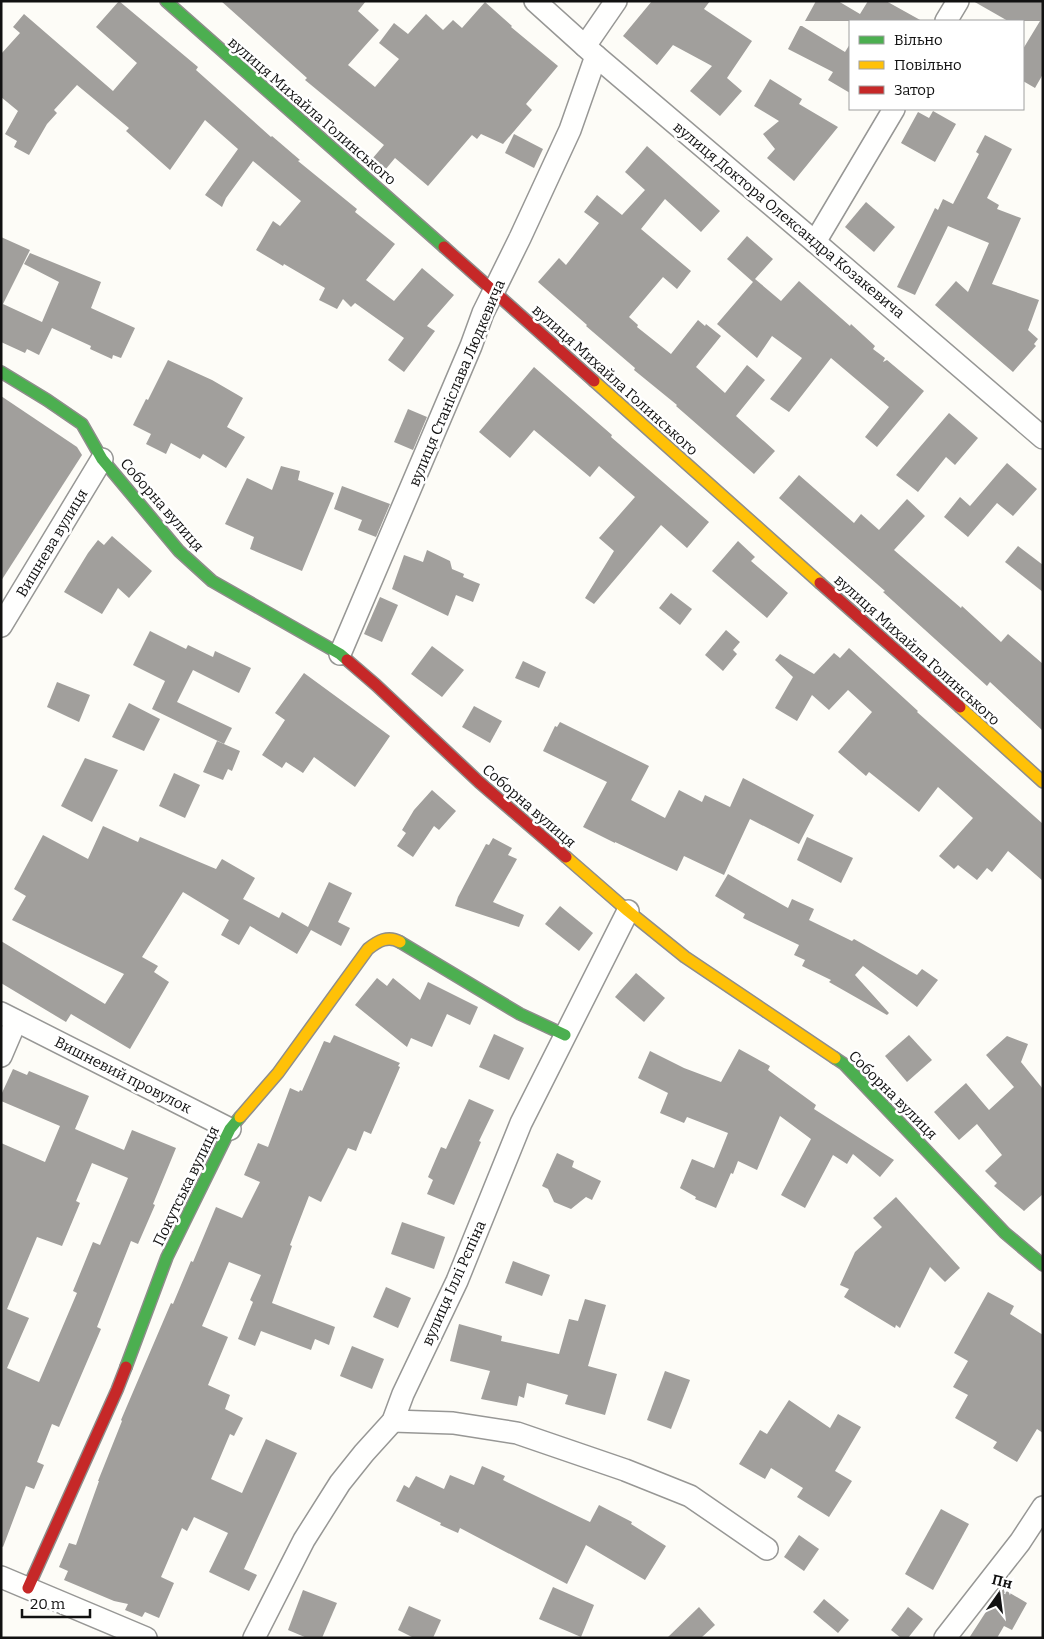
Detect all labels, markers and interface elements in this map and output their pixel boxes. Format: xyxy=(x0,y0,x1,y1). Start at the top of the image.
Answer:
legend xyxy=(849,20,1024,110)
text: Вільно xyxy=(894,31,943,49)
street label: вулиця Михайла Голинського xyxy=(224,33,400,189)
text: Повільно xyxy=(894,56,962,74)
text: Затор xyxy=(894,81,935,99)
street label: вулиця Доктора Олександра Козакевича xyxy=(670,118,908,322)
street label: вулиця Станіслава Людкевича xyxy=(405,277,509,489)
street label: вулиця Михайла Голинського xyxy=(528,301,702,459)
street label: Соборна вулиця xyxy=(116,455,208,555)
street label: Вишнева вулиця xyxy=(13,486,91,600)
street label: вулиця Михайла Голинського xyxy=(830,571,1004,729)
street label: Соборна вулиця xyxy=(479,760,579,852)
street label: Вишневий провулок xyxy=(52,1033,195,1117)
street label: Соборна вулиця xyxy=(845,1047,941,1143)
street label: Покутська вулиця xyxy=(149,1123,223,1249)
street label: вулиця Іллі Рєпіна xyxy=(418,1218,490,1348)
north arrow xyxy=(974,1569,1024,1619)
text: Пн xyxy=(990,1571,1014,1593)
scale bar xyxy=(22,1586,90,1618)
text: 20 m xyxy=(30,1595,66,1613)

